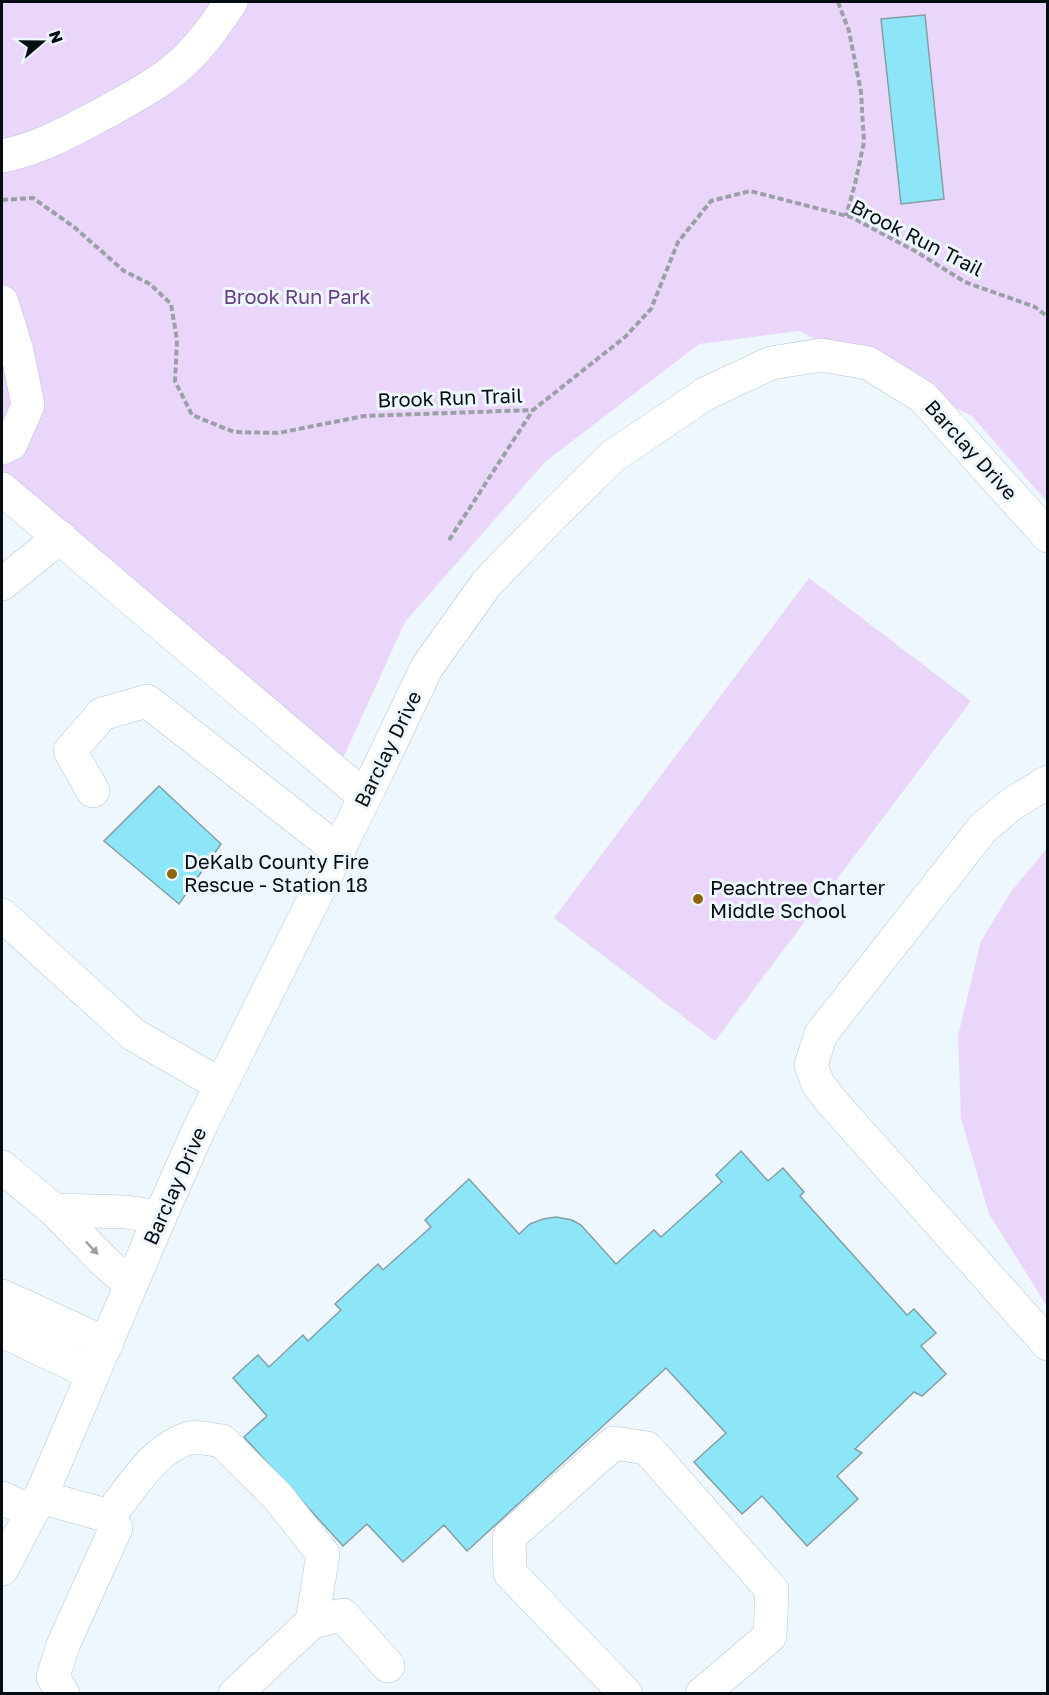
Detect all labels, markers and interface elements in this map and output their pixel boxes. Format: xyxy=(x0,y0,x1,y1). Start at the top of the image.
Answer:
north arrow xyxy=(12,12,72,72)
text: N xyxy=(45,28,68,46)
street label: Brook Run Trail xyxy=(847,193,988,281)
park label: Brook Run Park xyxy=(223,284,371,308)
street label: Brook Run Trail xyxy=(377,382,523,412)
street label: Barclay Drive xyxy=(921,394,1023,504)
street label: Barclay Drive xyxy=(349,687,426,811)
place label: DeKalb County Fire Rescue - Station 18 xyxy=(184,849,369,896)
marker: DeKalb County Fire Rescue - Station 18 xyxy=(165,867,179,881)
place label: Peachtree Charter Middle School xyxy=(710,875,886,922)
marker: Peachtree Charter Middle School xyxy=(691,892,705,906)
street label: Barclay Drive xyxy=(137,1123,211,1248)
one-way arrow xyxy=(84,1241,98,1255)

